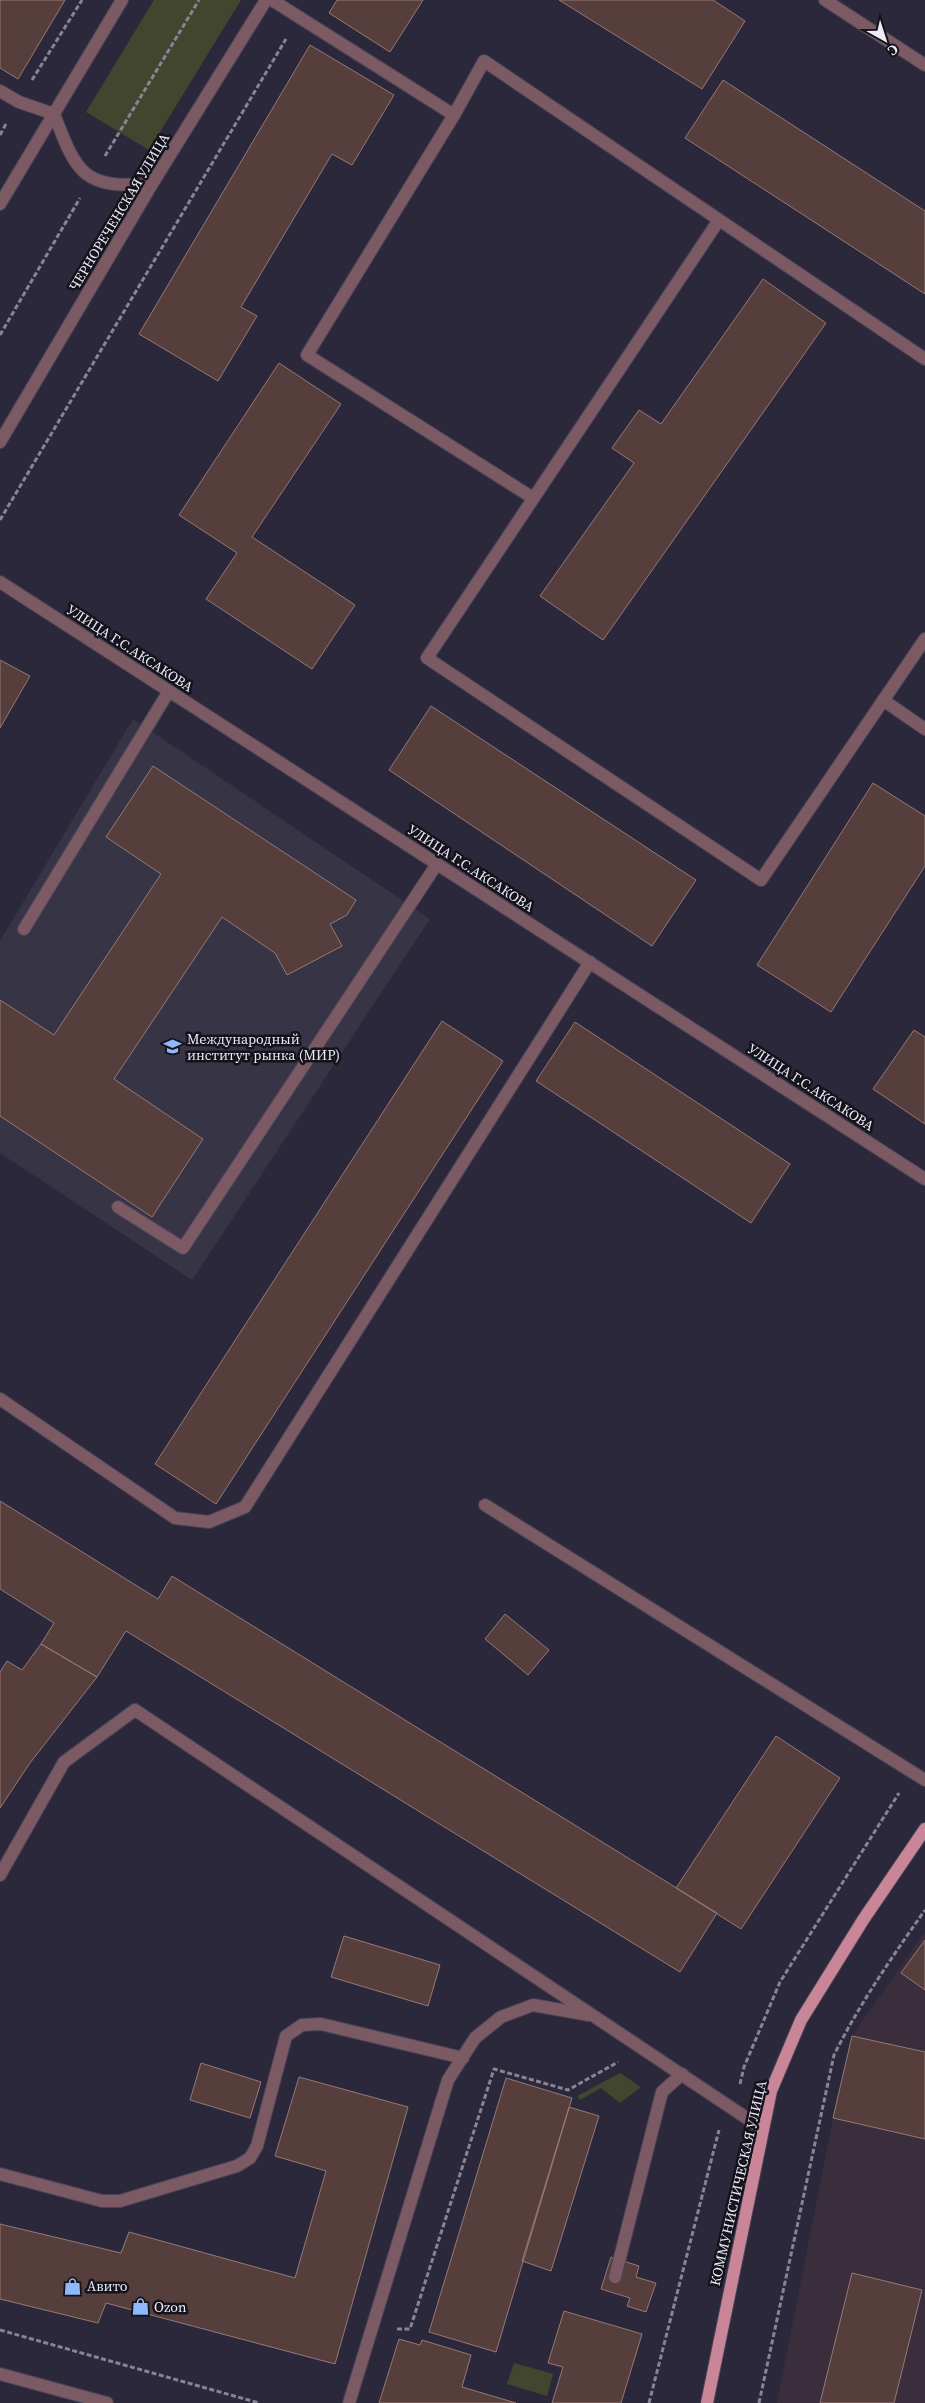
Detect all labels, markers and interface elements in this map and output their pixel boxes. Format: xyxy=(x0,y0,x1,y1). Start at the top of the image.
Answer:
north arrow xyxy=(860,15,910,65)
text: С xyxy=(883,40,903,61)
street label: ЧЕРНОРЕЧЕНСКАЯ УЛИЦА xyxy=(64,129,174,295)
street label: УЛИЦА Г.С.АКСАКОВА xyxy=(63,599,198,697)
street label: УЛИЦА Г.С.АКСАКОВА xyxy=(404,819,539,917)
place label: Международный институт рынка (МИР) xyxy=(187,1029,340,1065)
school or university icon: Международный институт рынка (МИР) xyxy=(163,1037,183,1057)
street label: УЛИЦА Г.С.АКСАКОВА xyxy=(744,1038,879,1136)
street label: КОММУНИСТИЧЕСКАЯ УЛИЦА xyxy=(705,2078,772,2288)
shop icon: Авито xyxy=(63,2276,83,2296)
place label: Авито xyxy=(87,2276,128,2296)
shop icon: Ozon xyxy=(130,2297,150,2317)
place label: Ozon xyxy=(154,2297,187,2317)

